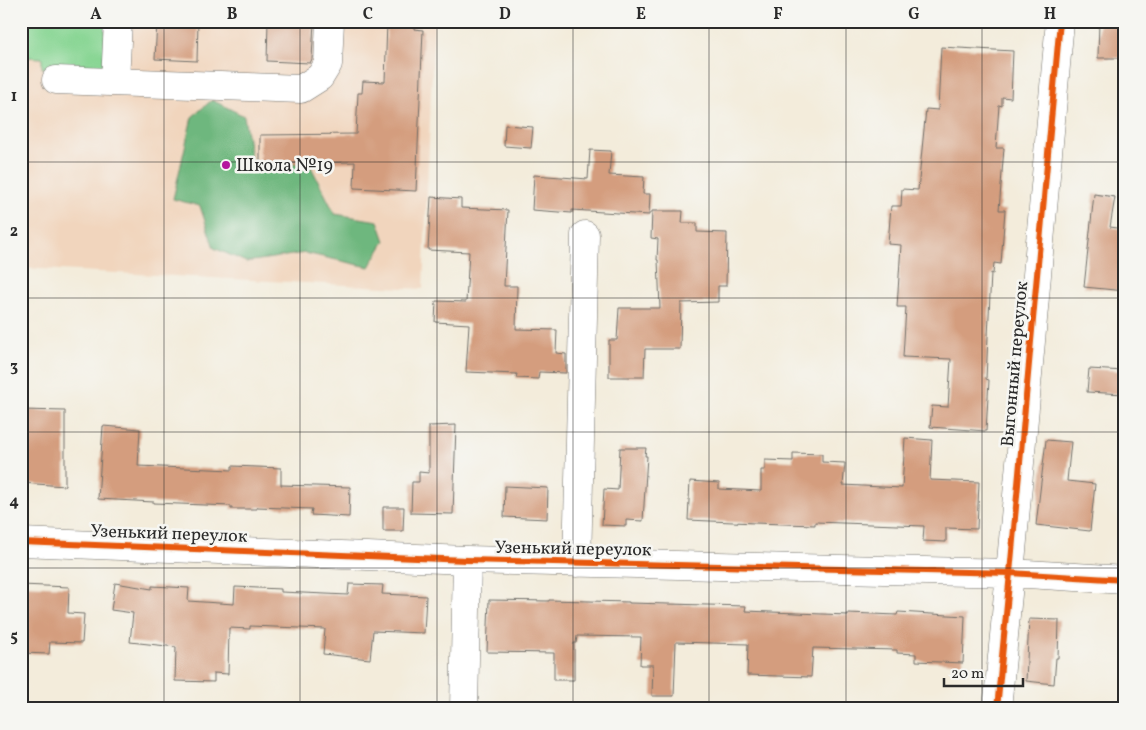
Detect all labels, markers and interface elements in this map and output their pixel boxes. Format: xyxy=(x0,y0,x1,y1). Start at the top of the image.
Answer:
text: A xyxy=(90,4,102,26)
text: B xyxy=(227,4,238,26)
text: C xyxy=(363,4,373,26)
text: D xyxy=(499,4,511,26)
text: E xyxy=(636,4,646,26)
text: F xyxy=(773,4,783,26)
text: G xyxy=(908,4,920,26)
text: H xyxy=(1044,4,1056,26)
text: 1 xyxy=(11,86,17,108)
place label: Школа №19 xyxy=(236,154,333,179)
marker: Школа №19 xyxy=(220,159,232,171)
text: 2 xyxy=(10,221,18,243)
street label: Выгонный переулок xyxy=(996,280,1035,448)
text: 3 xyxy=(10,356,18,378)
text: 4 xyxy=(9,491,19,513)
street label: Узенький переулок xyxy=(90,519,248,550)
street label: Узенький переулок xyxy=(494,536,652,563)
text: 5 xyxy=(10,626,18,648)
scale bar xyxy=(944,655,1022,687)
text: 20 m xyxy=(951,664,984,685)

